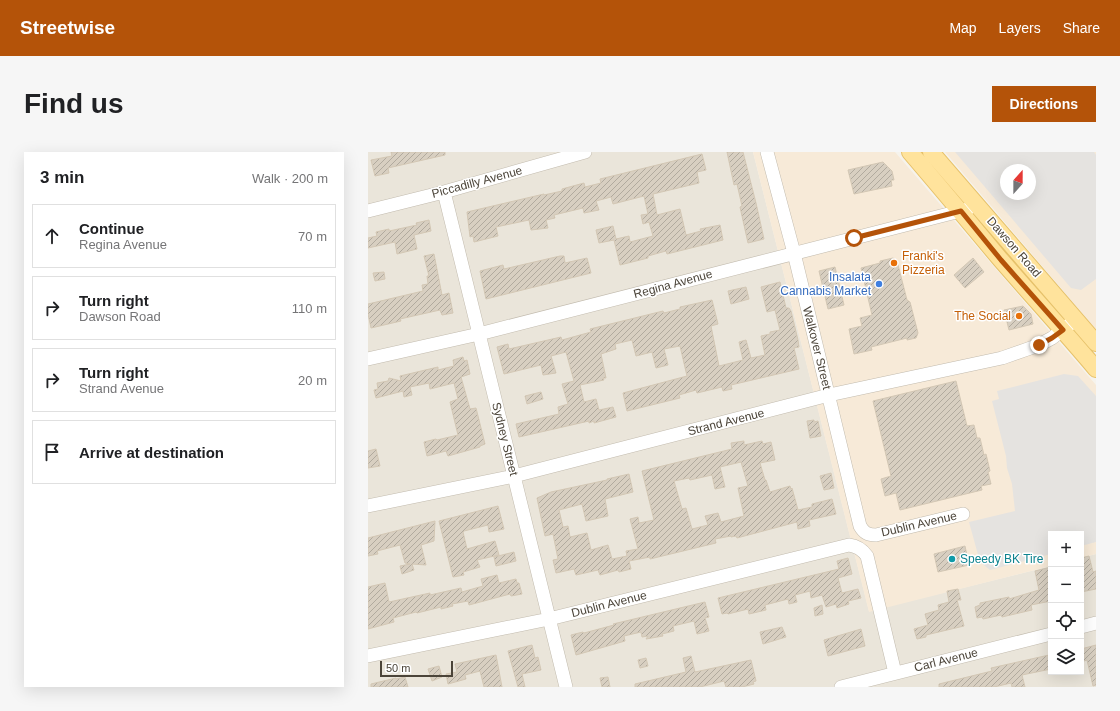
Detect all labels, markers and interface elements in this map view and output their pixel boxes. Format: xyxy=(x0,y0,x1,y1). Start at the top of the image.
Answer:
text: Streetwise xyxy=(20,17,115,38)
text: Map xyxy=(949,20,977,36)
text: Layers xyxy=(999,20,1041,36)
text: Share xyxy=(1063,20,1100,36)
button: Directions xyxy=(992,86,1096,122)
text: Find us xyxy=(24,88,124,119)
street label: Piccadilly Avenue xyxy=(430,163,524,201)
north arrow xyxy=(1000,164,1036,200)
text: 3 min xyxy=(40,168,84,187)
text: Walk · 200 m xyxy=(252,171,328,186)
street label: Dawson Road xyxy=(984,214,1044,280)
text: Continue xyxy=(79,220,144,237)
icon: ahead xyxy=(41,225,63,247)
text: 70 m xyxy=(298,229,327,244)
route start xyxy=(845,229,863,247)
text: Regina Avenue xyxy=(79,237,167,252)
place label: Franki's Pizzeria xyxy=(902,249,945,277)
marker: Franki's Pizzeria xyxy=(889,258,899,268)
street label: Regina Avenue xyxy=(632,267,714,301)
place label: Insalata Cannabis Market xyxy=(780,270,872,298)
marker: Insalata Cannabis Market xyxy=(874,279,884,289)
text: Turn right xyxy=(79,292,149,309)
icon: right xyxy=(41,297,63,319)
text: 110 m xyxy=(292,301,327,316)
street label: Walkover Street xyxy=(800,305,834,392)
text: Dawson Road xyxy=(79,309,161,324)
place label: The Social xyxy=(954,309,1011,323)
marker: The Social xyxy=(1014,311,1024,321)
route end xyxy=(1030,336,1048,354)
text: Turn right xyxy=(79,364,149,381)
icon: right xyxy=(41,369,63,391)
text: 20 m xyxy=(298,373,327,388)
text: Strand Avenue xyxy=(79,381,164,396)
street label: Sydney Street xyxy=(489,401,521,478)
street label: Strand Avenue xyxy=(686,406,766,438)
icon: arrive xyxy=(41,441,63,463)
text: Arrive at destination xyxy=(79,444,224,461)
street label: Dublin Avenue xyxy=(880,508,958,540)
map controls xyxy=(1048,531,1084,675)
button: + xyxy=(1048,531,1084,567)
place label: Speedy BK Tire xyxy=(960,552,1044,566)
marker: Speedy BK Tire xyxy=(947,554,957,564)
button: − xyxy=(1048,567,1084,603)
street label: Dublin Avenue xyxy=(570,588,648,620)
button: locate xyxy=(1048,603,1084,639)
button: layers xyxy=(1048,639,1084,675)
street label: Carl Avenue xyxy=(913,645,980,675)
scale bar xyxy=(380,659,453,678)
text: 50 m xyxy=(386,662,410,674)

